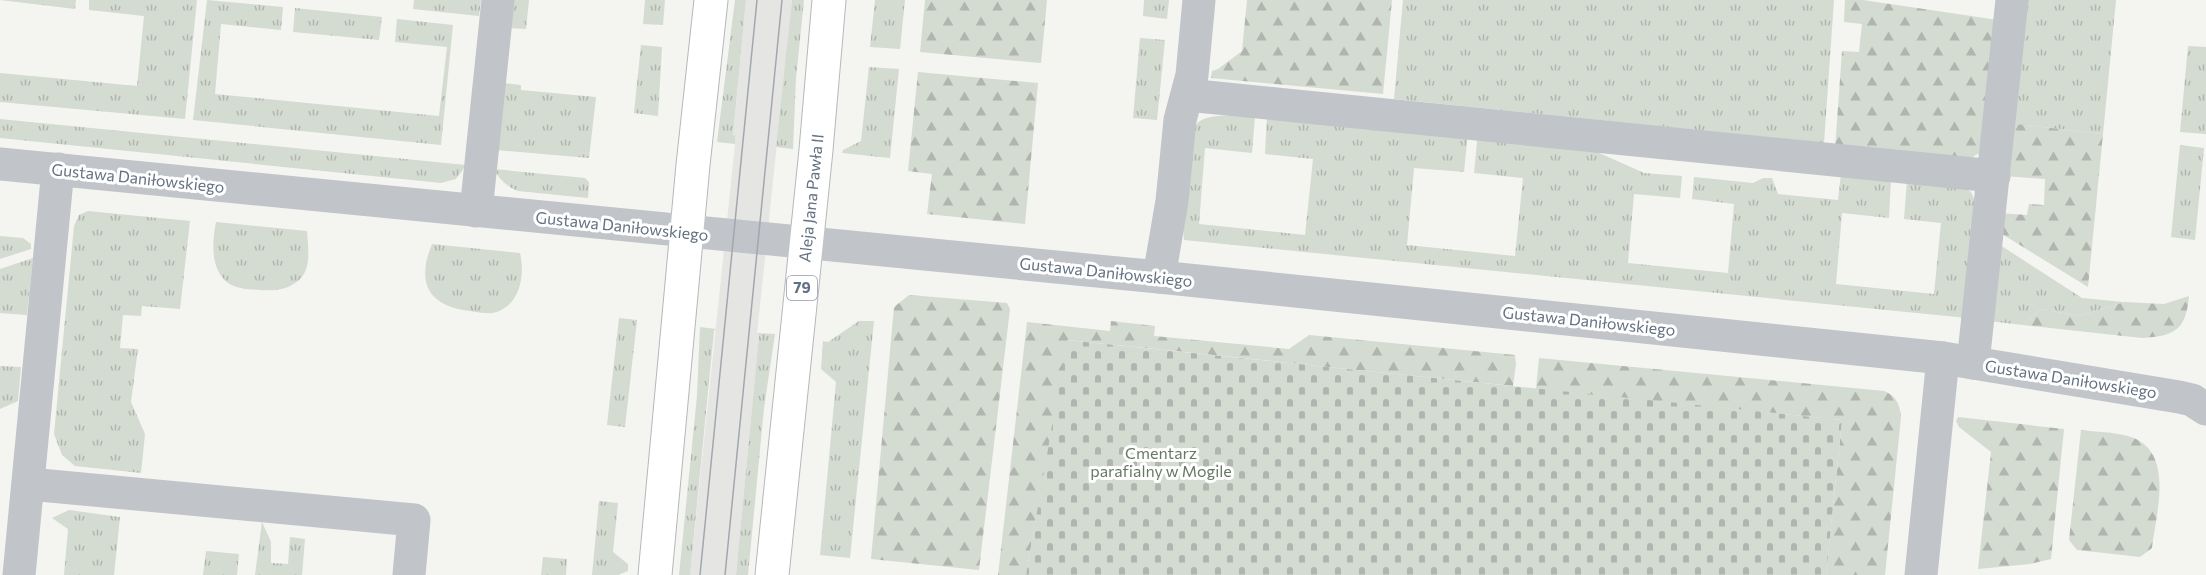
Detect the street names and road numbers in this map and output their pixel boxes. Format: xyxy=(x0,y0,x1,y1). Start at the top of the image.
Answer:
street label: Aleja Jana Pawła II xyxy=(794,133,827,263)
street label: Gustawa Daniłowskiego xyxy=(51,159,225,196)
street label: Gustawa Daniłowskiego xyxy=(535,207,709,244)
street label: Gustawa Daniłowskiego xyxy=(1019,253,1193,290)
road number: 79 xyxy=(787,276,817,300)
street label: Gustawa Daniłowskiego xyxy=(1502,302,1676,339)
street label: Gustawa Daniłowskiego xyxy=(1984,356,2158,401)

